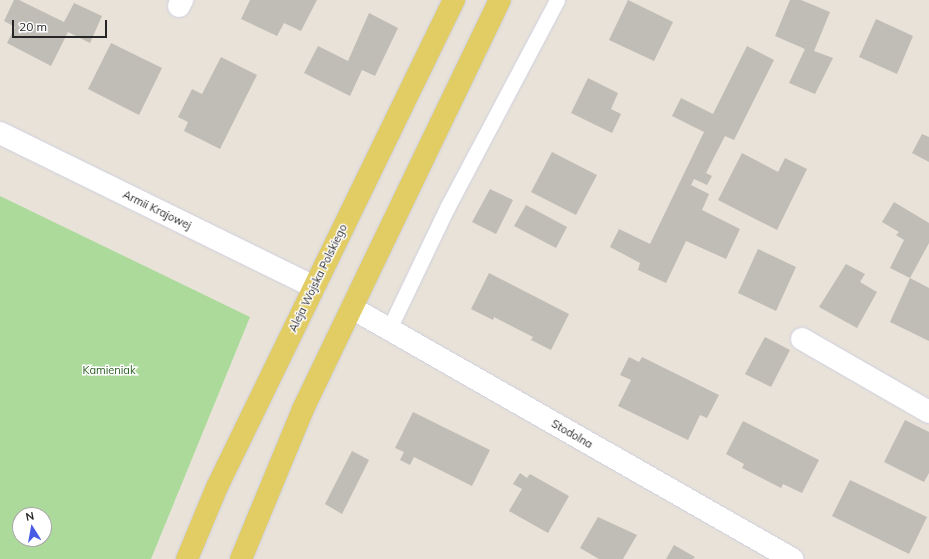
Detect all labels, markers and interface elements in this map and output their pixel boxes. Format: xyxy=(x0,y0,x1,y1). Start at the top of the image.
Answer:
scale bar xyxy=(14,12,109,38)
text: 20 m xyxy=(19,19,47,34)
street label: Armii Krajowej xyxy=(121,188,193,232)
street label: Aleja Wojska Polskiego xyxy=(286,222,350,334)
park label: Kamieniak xyxy=(82,363,136,377)
street label: Stodolna xyxy=(549,417,595,451)
north arrow xyxy=(12,507,52,547)
text: N xyxy=(24,509,35,524)

